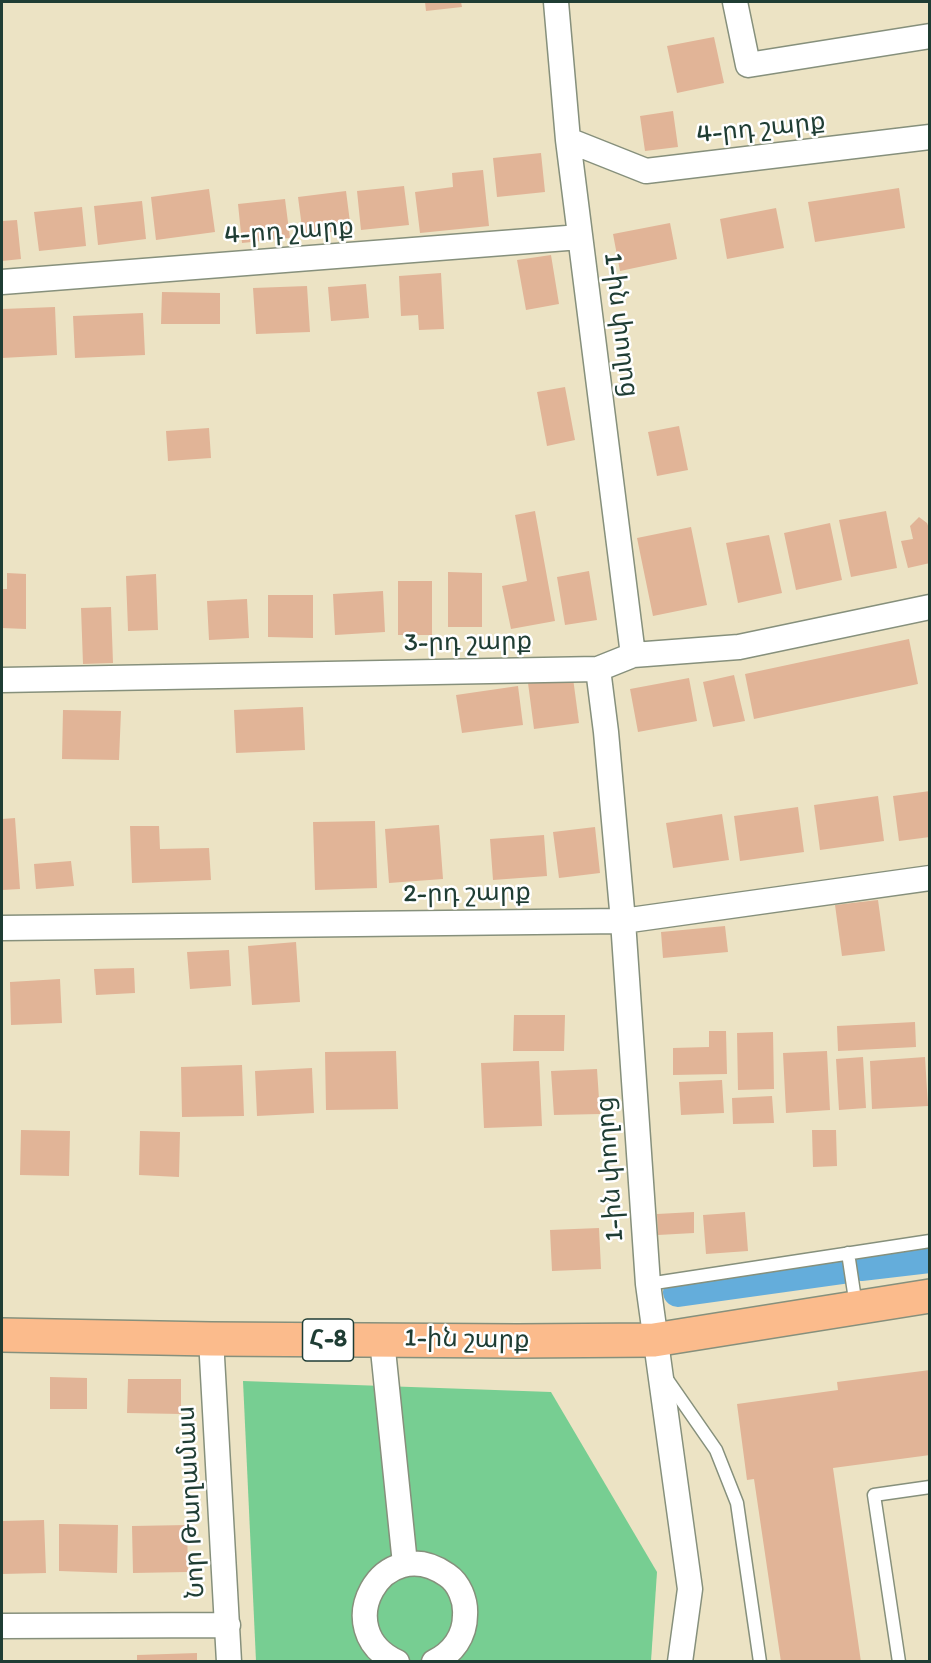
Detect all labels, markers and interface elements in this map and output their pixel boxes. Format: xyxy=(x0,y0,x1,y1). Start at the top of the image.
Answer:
street label: 4-րդ շարք xyxy=(695,107,827,151)
street label: 4-րդ շարք xyxy=(223,212,355,252)
street label: 1-ին փողոց xyxy=(596,251,644,399)
street label: 3-րդ շարք xyxy=(404,626,532,660)
street label: 2-րդ շարք xyxy=(403,877,531,911)
street label: 1-ին փողոց xyxy=(590,1095,632,1243)
road number: Հ-8 xyxy=(302,1319,354,1361)
street label: 1-ին շարք xyxy=(404,1323,530,1357)
street label: Նոր Թաղամաս xyxy=(171,1405,213,1599)

